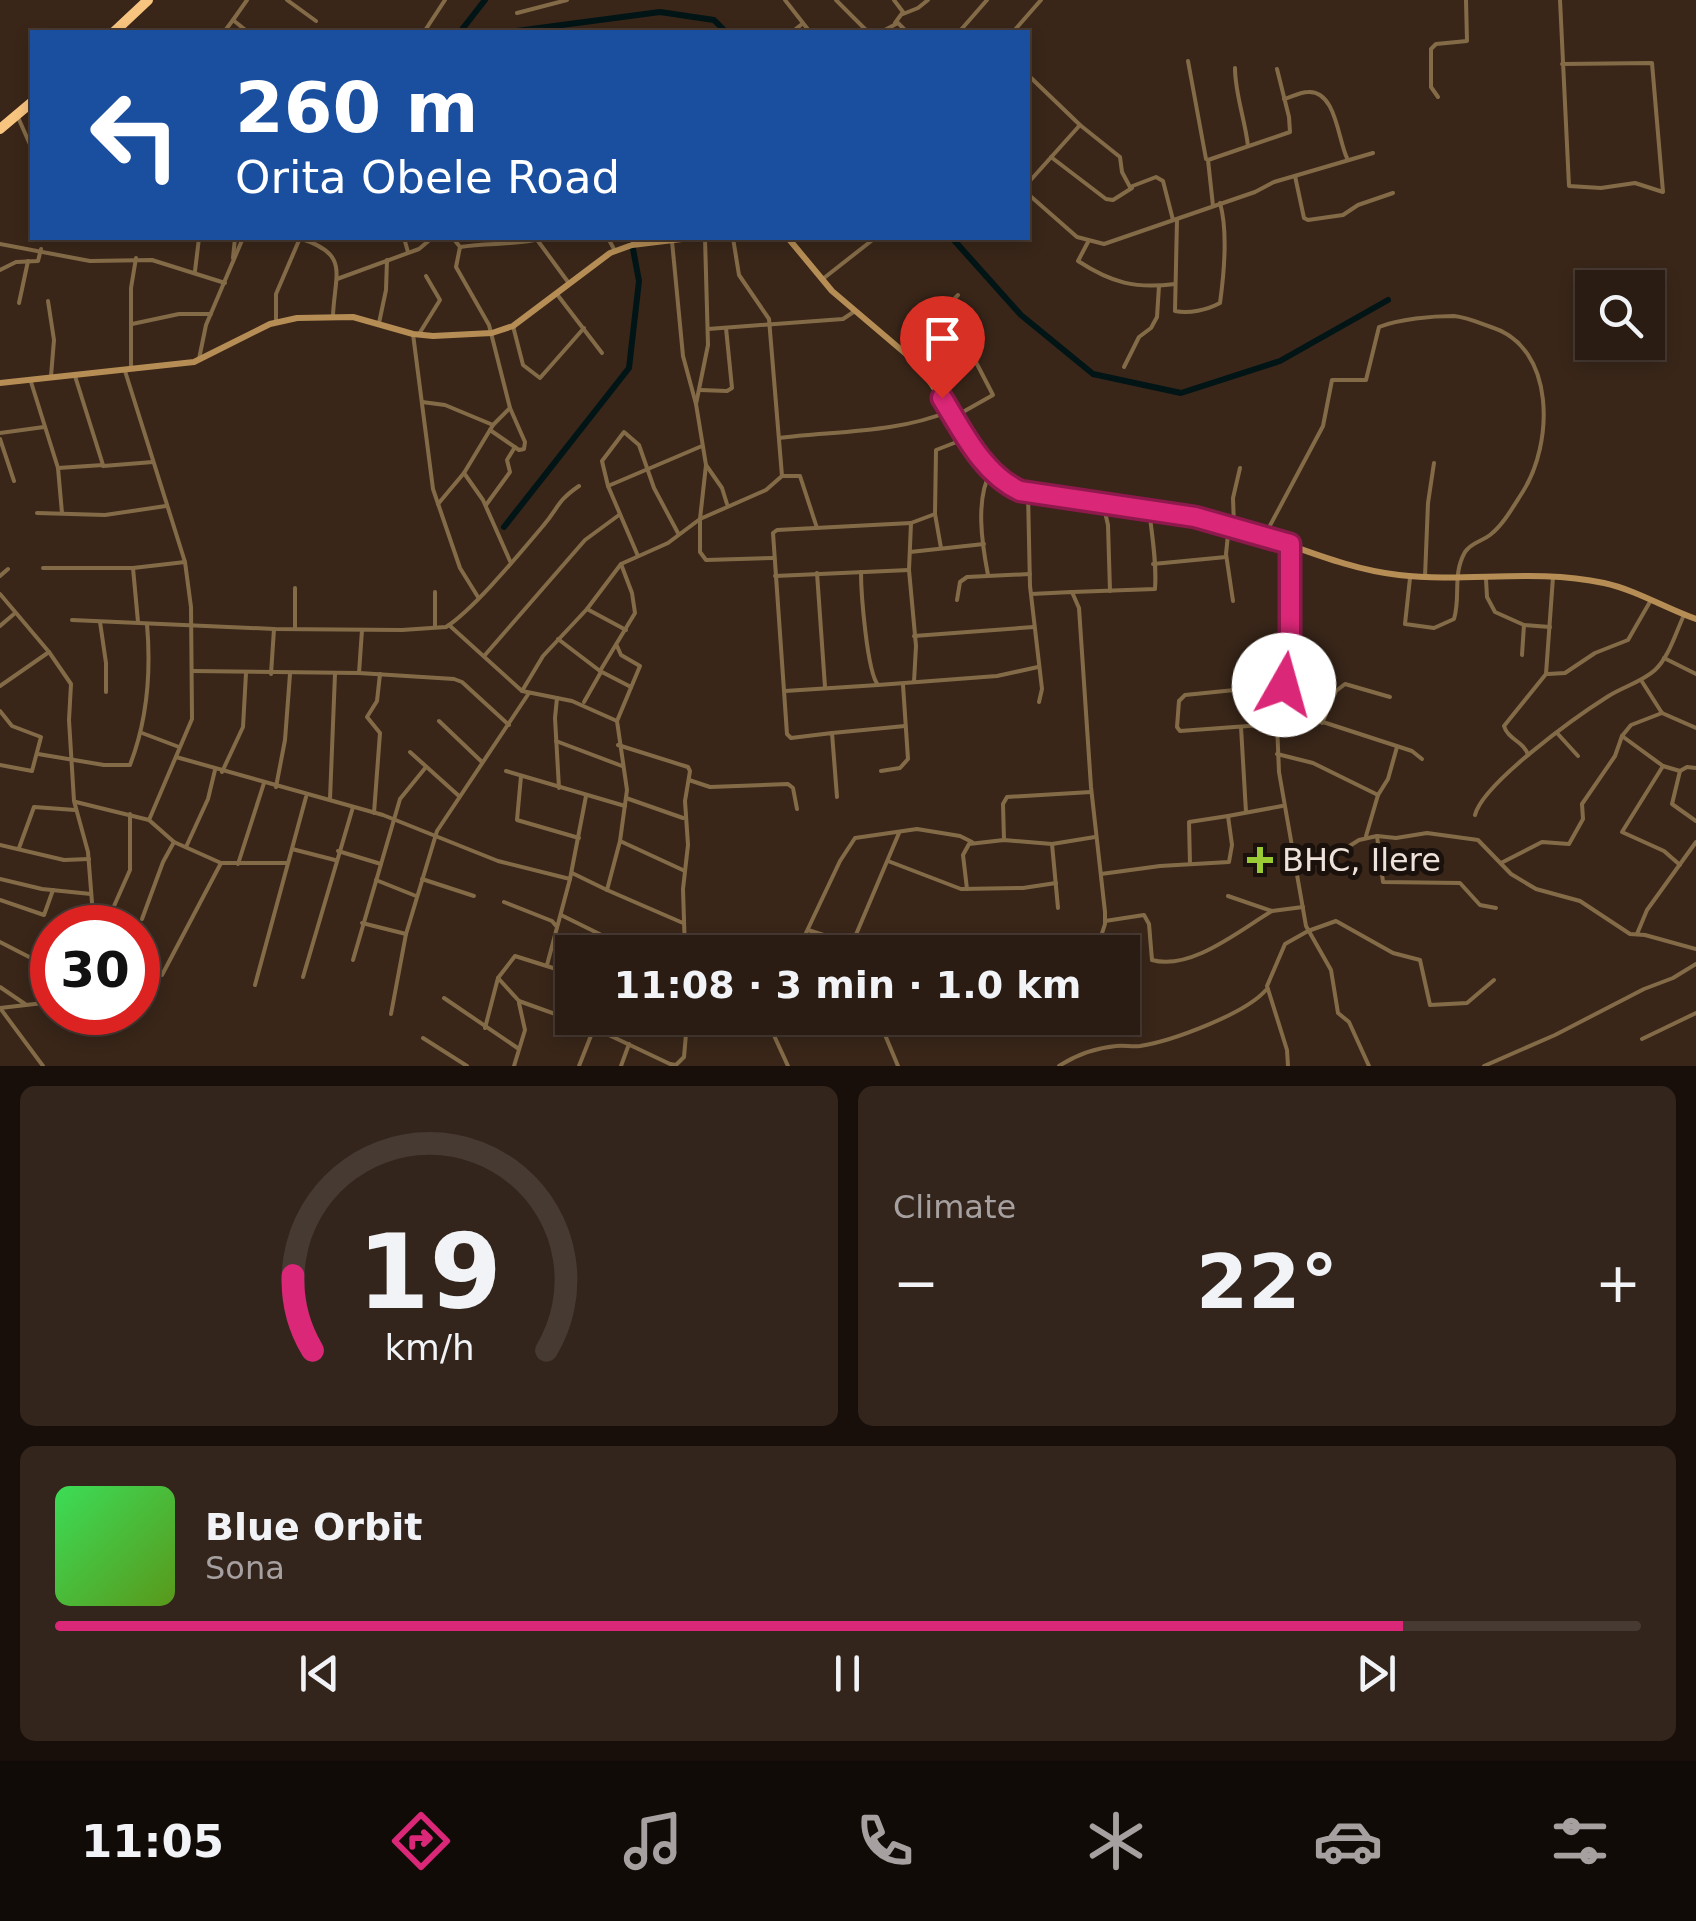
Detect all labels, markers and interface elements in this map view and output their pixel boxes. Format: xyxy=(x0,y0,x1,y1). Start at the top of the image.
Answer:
text: 260 m xyxy=(235,67,478,149)
icon: left xyxy=(70,70,200,200)
text: Orita Obele Road xyxy=(235,151,620,204)
map controls xyxy=(1575,270,1665,360)
button: search xyxy=(1575,270,1665,360)
pin xyxy=(900,296,985,399)
icon: arrive xyxy=(915,311,970,366)
position arrow xyxy=(1232,633,1336,737)
place label: BHC, Ilere xyxy=(1282,841,1441,879)
marker: BHC, Ilere xyxy=(1247,847,1273,873)
speed limit sign: 30 xyxy=(30,905,160,1035)
text: 11:08 · 3 min · 1.0 km xyxy=(614,963,1081,1007)
text: Climate xyxy=(893,1188,1016,1226)
text: 19 xyxy=(357,1211,501,1333)
text: 22° xyxy=(1196,1238,1338,1326)
text: − xyxy=(893,1251,939,1315)
text: + xyxy=(1595,1251,1641,1315)
text: km/h xyxy=(384,1327,474,1368)
text: Blue Orbit xyxy=(205,1505,422,1549)
text: Sona xyxy=(205,1549,285,1587)
icon: previous xyxy=(292,1646,347,1701)
icon: pause xyxy=(820,1646,875,1701)
icon: next xyxy=(1349,1646,1404,1701)
icon: directions xyxy=(386,1806,456,1876)
icon: music xyxy=(618,1806,688,1876)
icon: phone xyxy=(850,1806,920,1876)
icon: climate xyxy=(1081,1806,1151,1876)
icon: car xyxy=(1313,1806,1383,1876)
icon: filters xyxy=(1545,1806,1615,1876)
text: 11:05 xyxy=(81,1815,224,1868)

